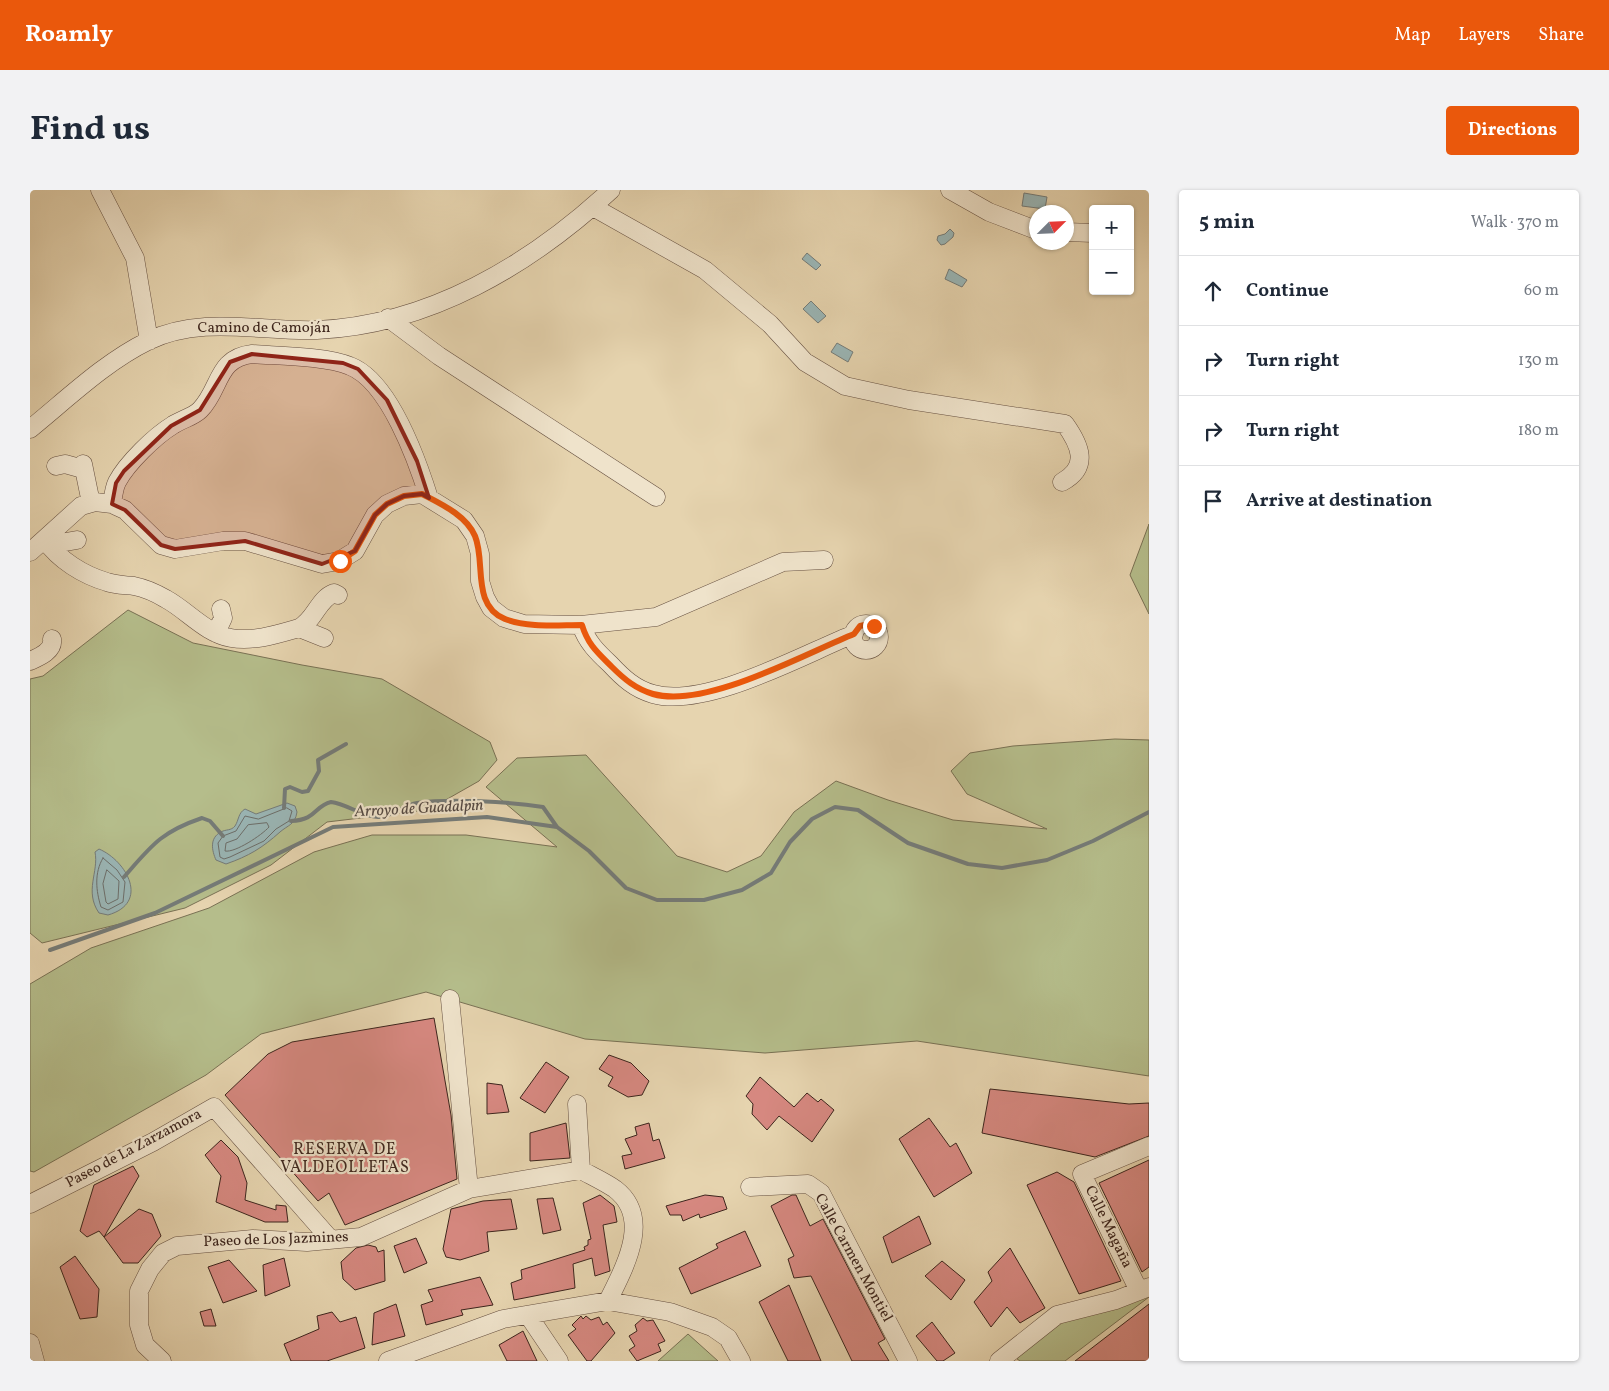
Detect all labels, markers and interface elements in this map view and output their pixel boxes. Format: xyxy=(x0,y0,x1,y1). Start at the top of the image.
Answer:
text: Roamly xyxy=(25,18,113,52)
text: Map xyxy=(1394,23,1430,48)
text: Layers xyxy=(1458,23,1510,48)
text: Share xyxy=(1538,23,1584,48)
text: Find us xyxy=(30,106,150,154)
button: Directions xyxy=(1446,106,1579,155)
north arrow xyxy=(1029,205,1074,250)
map controls xyxy=(1089,205,1134,295)
button: + xyxy=(1089,205,1134,250)
text: 5 min xyxy=(1199,208,1255,237)
text: Walk · 370 m xyxy=(1471,212,1559,234)
button: − xyxy=(1089,250,1134,295)
icon: ahead xyxy=(1199,277,1227,305)
text: Continue xyxy=(1246,278,1329,304)
text: 60 m xyxy=(1524,280,1559,302)
street label: Camino de Camoján xyxy=(198,318,330,339)
icon: right xyxy=(1199,347,1227,375)
text: Turn right xyxy=(1246,348,1339,374)
text: 130 m xyxy=(1518,350,1559,372)
icon: right xyxy=(1199,417,1227,445)
text: Turn right xyxy=(1246,418,1339,444)
text: 180 m xyxy=(1518,420,1559,442)
icon: arrive xyxy=(1199,487,1227,515)
text: Arrive at destination xyxy=(1246,488,1432,514)
route start xyxy=(329,550,352,573)
route end xyxy=(863,615,886,638)
water label: Arroyo de Guadalpin xyxy=(353,795,484,823)
street label: Paseo de La Zarzamora xyxy=(62,1104,206,1194)
district label: RESERVA DE VALDEOLLETAS xyxy=(280,1139,410,1179)
street label: Calle Magaña xyxy=(1079,1182,1137,1272)
street label: Calle Carmen Montiel xyxy=(809,1190,897,1326)
street label: Paseo de Los Jazmines xyxy=(203,1227,349,1253)

